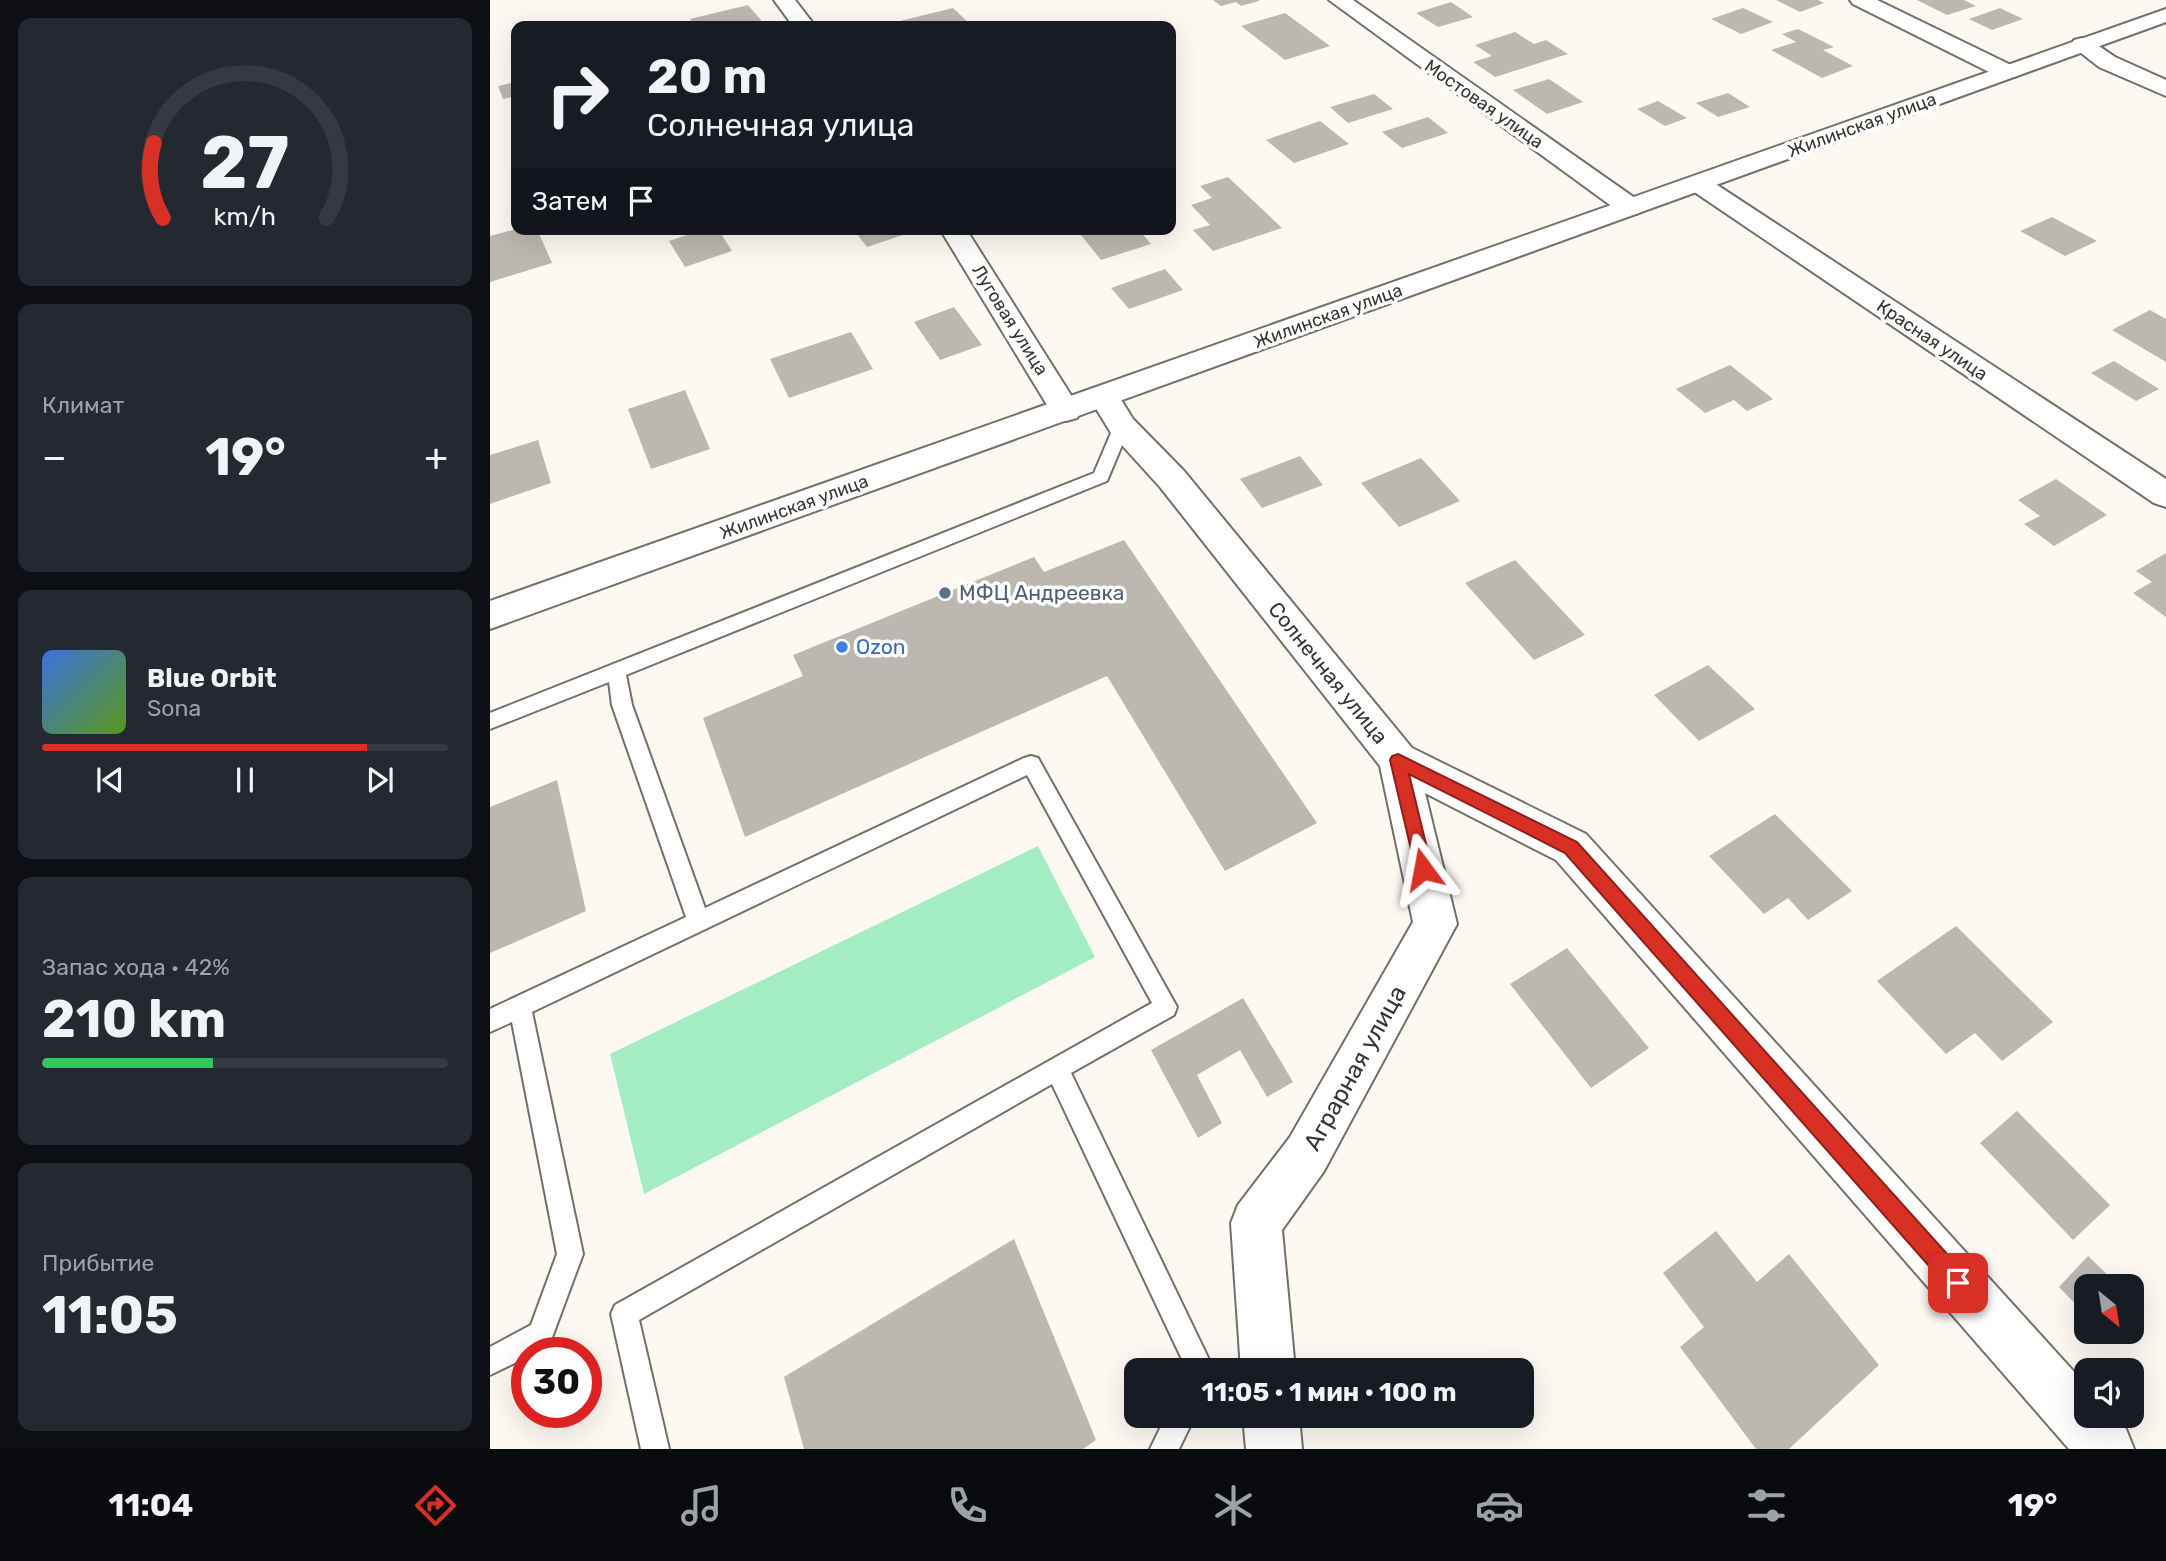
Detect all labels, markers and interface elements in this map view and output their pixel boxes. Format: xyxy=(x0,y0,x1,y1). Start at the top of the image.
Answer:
text: 20 m xyxy=(647,47,768,105)
icon: right xyxy=(532,49,623,140)
street label: Мостовая улица xyxy=(1420,55,1548,153)
street label: Жилинская улица xyxy=(1785,88,1939,162)
text: Солнечная улица xyxy=(647,106,914,144)
text: 27 xyxy=(200,120,290,206)
icon: arrive xyxy=(622,182,660,220)
text: Затем xyxy=(532,186,608,217)
text: km/h xyxy=(214,202,276,231)
street label: Луговая улица xyxy=(967,261,1053,379)
street label: Жилинская улица xyxy=(1251,279,1405,353)
street label: Красная улица xyxy=(1872,295,1992,385)
text: Климат xyxy=(42,391,124,419)
text: 19° xyxy=(205,426,286,488)
text: − xyxy=(42,434,67,480)
text: + xyxy=(424,434,448,480)
street label: Жилинская улица xyxy=(717,470,871,544)
place label: МФЦ Андреевка xyxy=(959,580,1124,605)
marker: МФЦ Андреевка xyxy=(937,585,953,601)
street label: Солнечная улица xyxy=(1263,597,1393,749)
place label: Ozon xyxy=(856,634,906,659)
marker: Ozon xyxy=(834,639,850,655)
text: Blue Orbit xyxy=(147,663,277,694)
text: Sona xyxy=(147,694,201,722)
icon: previous xyxy=(91,761,129,799)
icon: pause xyxy=(226,761,264,799)
icon: next xyxy=(361,761,399,799)
position arrow xyxy=(1386,832,1460,906)
text: Запас хода · 42% xyxy=(42,953,230,981)
street label: Аграрная улица xyxy=(1298,981,1412,1155)
text: 210 km xyxy=(42,988,226,1050)
text: Прибытие xyxy=(42,1249,154,1277)
pin xyxy=(1928,1253,1988,1313)
icon: arrive xyxy=(1939,1264,1977,1302)
north arrow xyxy=(2074,1274,2144,1344)
map controls xyxy=(2074,1274,2144,1428)
text: 11:05 xyxy=(42,1284,178,1346)
speed limit sign: 30 xyxy=(511,1337,602,1428)
button: sound xyxy=(2074,1358,2144,1428)
text: 11:05 · 1 мин · 100 m xyxy=(1201,1377,1457,1408)
icon: directions xyxy=(411,1481,460,1530)
icon: music xyxy=(677,1481,726,1530)
icon: phone xyxy=(943,1481,992,1530)
icon: climate xyxy=(1209,1481,1258,1530)
icon: car xyxy=(1475,1481,1524,1530)
icon: filters xyxy=(1742,1481,1791,1530)
text: 11:04 xyxy=(109,1486,193,1524)
text: 19° xyxy=(2008,1486,2057,1524)

